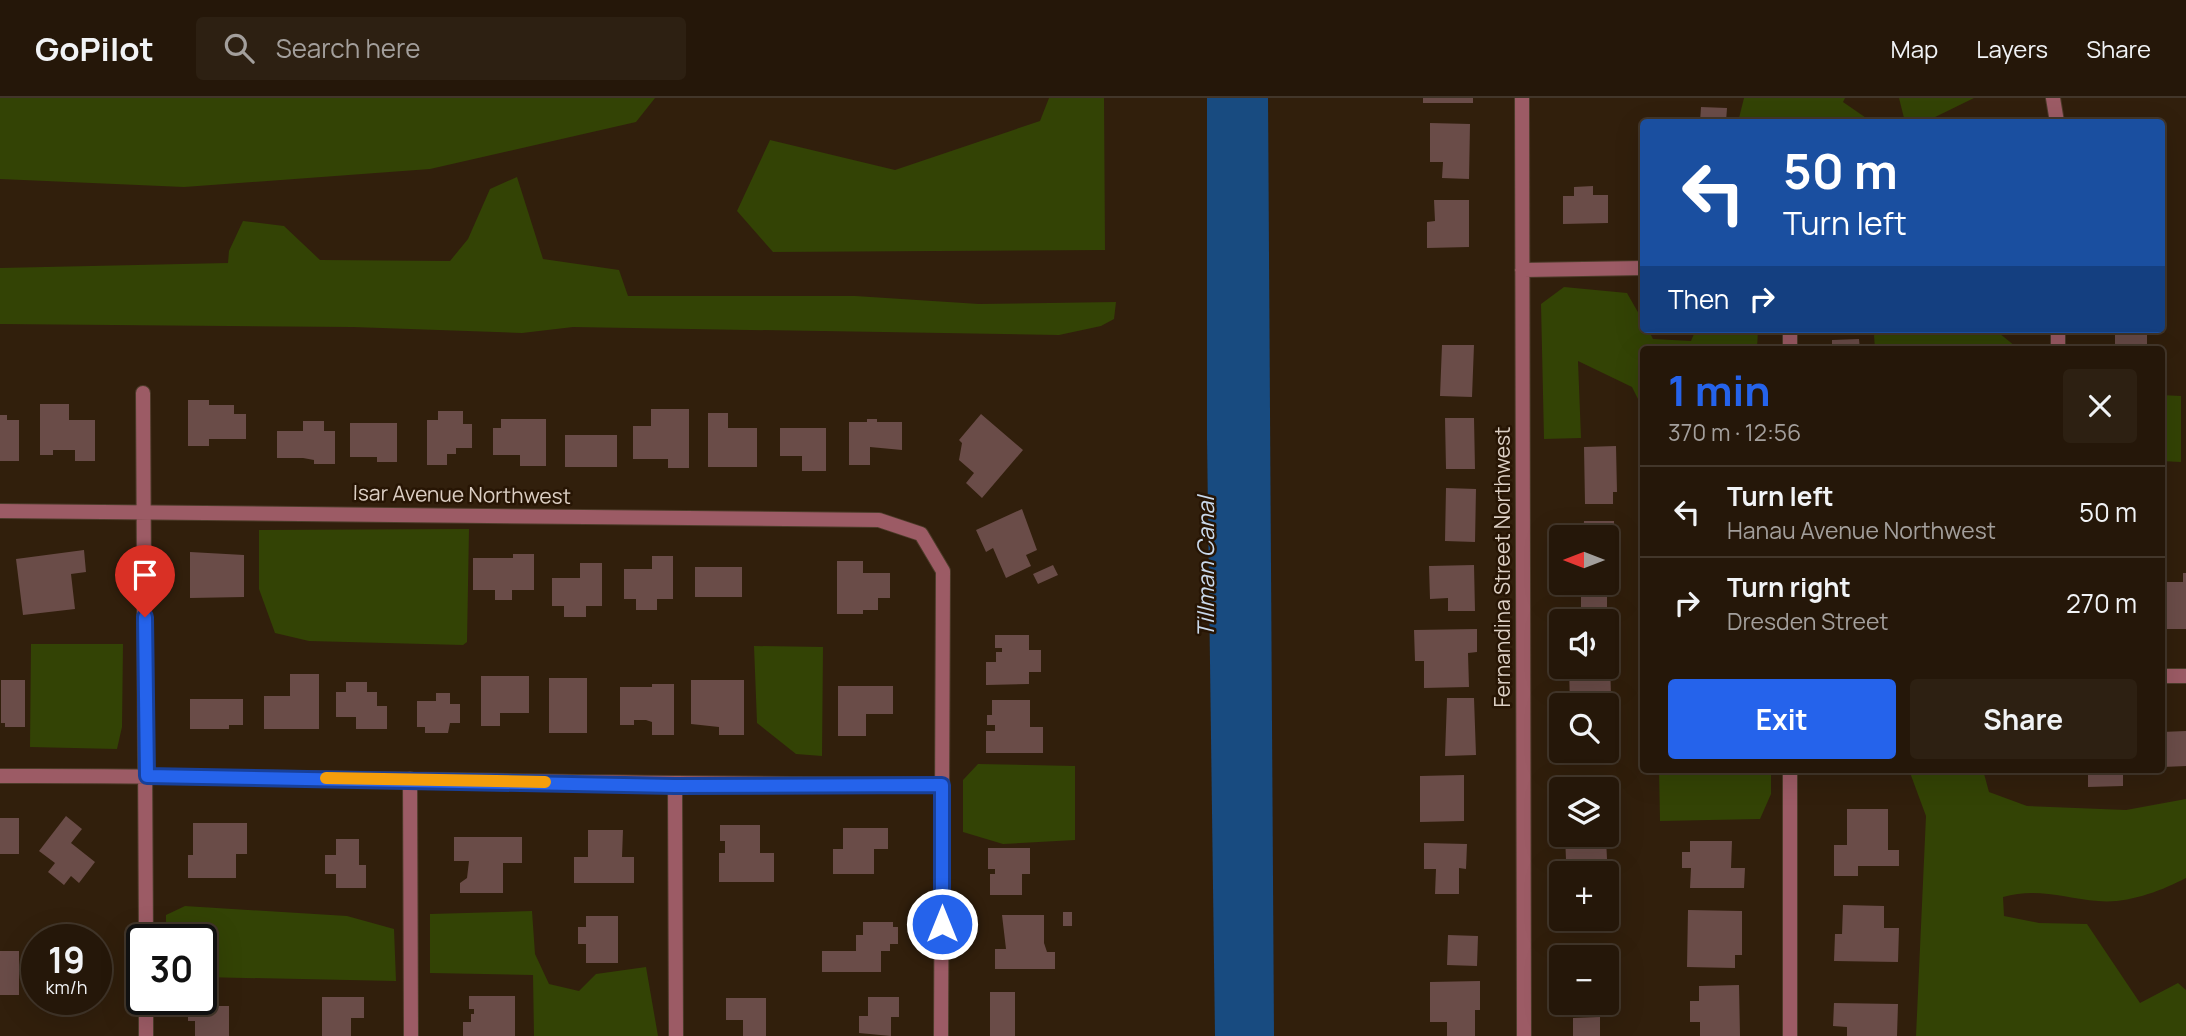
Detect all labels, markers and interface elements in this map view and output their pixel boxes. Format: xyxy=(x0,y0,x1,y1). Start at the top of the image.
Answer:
search box xyxy=(196,17,686,80)
text: GoPilot xyxy=(35,26,154,71)
icon: search xyxy=(220,29,258,67)
text: Search here xyxy=(276,30,420,66)
text: Map xyxy=(1891,32,1938,65)
text: Layers xyxy=(1976,32,2048,65)
text: Share xyxy=(2086,32,2151,65)
text: 50 m xyxy=(1783,137,1898,204)
icon: left xyxy=(1668,147,1759,238)
text: Turn left xyxy=(1783,201,1907,245)
icon: right xyxy=(1743,280,1781,318)
text: Then xyxy=(1668,281,1729,317)
text: 1 min xyxy=(1668,361,1771,419)
button: close xyxy=(2063,369,2137,443)
text: 370 m · 12:56 xyxy=(1668,416,1801,448)
street label: Fernandina Street Northwest xyxy=(1488,427,1516,707)
street label: Isar Avenue Northwest xyxy=(353,478,571,510)
text: Turn left xyxy=(1727,478,1834,514)
icon: left xyxy=(1668,493,1706,531)
water label: Tillman Canal xyxy=(1189,494,1221,638)
text: 50 m xyxy=(2079,494,2137,530)
text: Hanau Avenue Northwest xyxy=(1727,514,1996,546)
north arrow xyxy=(1549,525,1619,595)
map controls xyxy=(1549,525,1619,1015)
pin xyxy=(115,545,175,617)
icon: arrive xyxy=(126,556,164,594)
text: Turn right xyxy=(1727,569,1851,605)
icon: right xyxy=(1668,584,1706,622)
text: 270 m xyxy=(2066,585,2137,621)
text: Dresden Street xyxy=(1727,605,1889,637)
button: sound xyxy=(1549,609,1619,679)
button: Exit xyxy=(1668,679,1896,759)
button: Share xyxy=(1910,679,2137,759)
button: search xyxy=(1549,693,1619,763)
button: layers xyxy=(1549,777,1619,847)
button: + xyxy=(1549,861,1619,931)
position arrow xyxy=(905,887,979,961)
speed limit sign: 30 xyxy=(126,924,217,1015)
text: 19 xyxy=(48,936,85,984)
button: − xyxy=(1549,945,1619,1015)
text: km/h xyxy=(46,975,87,999)

